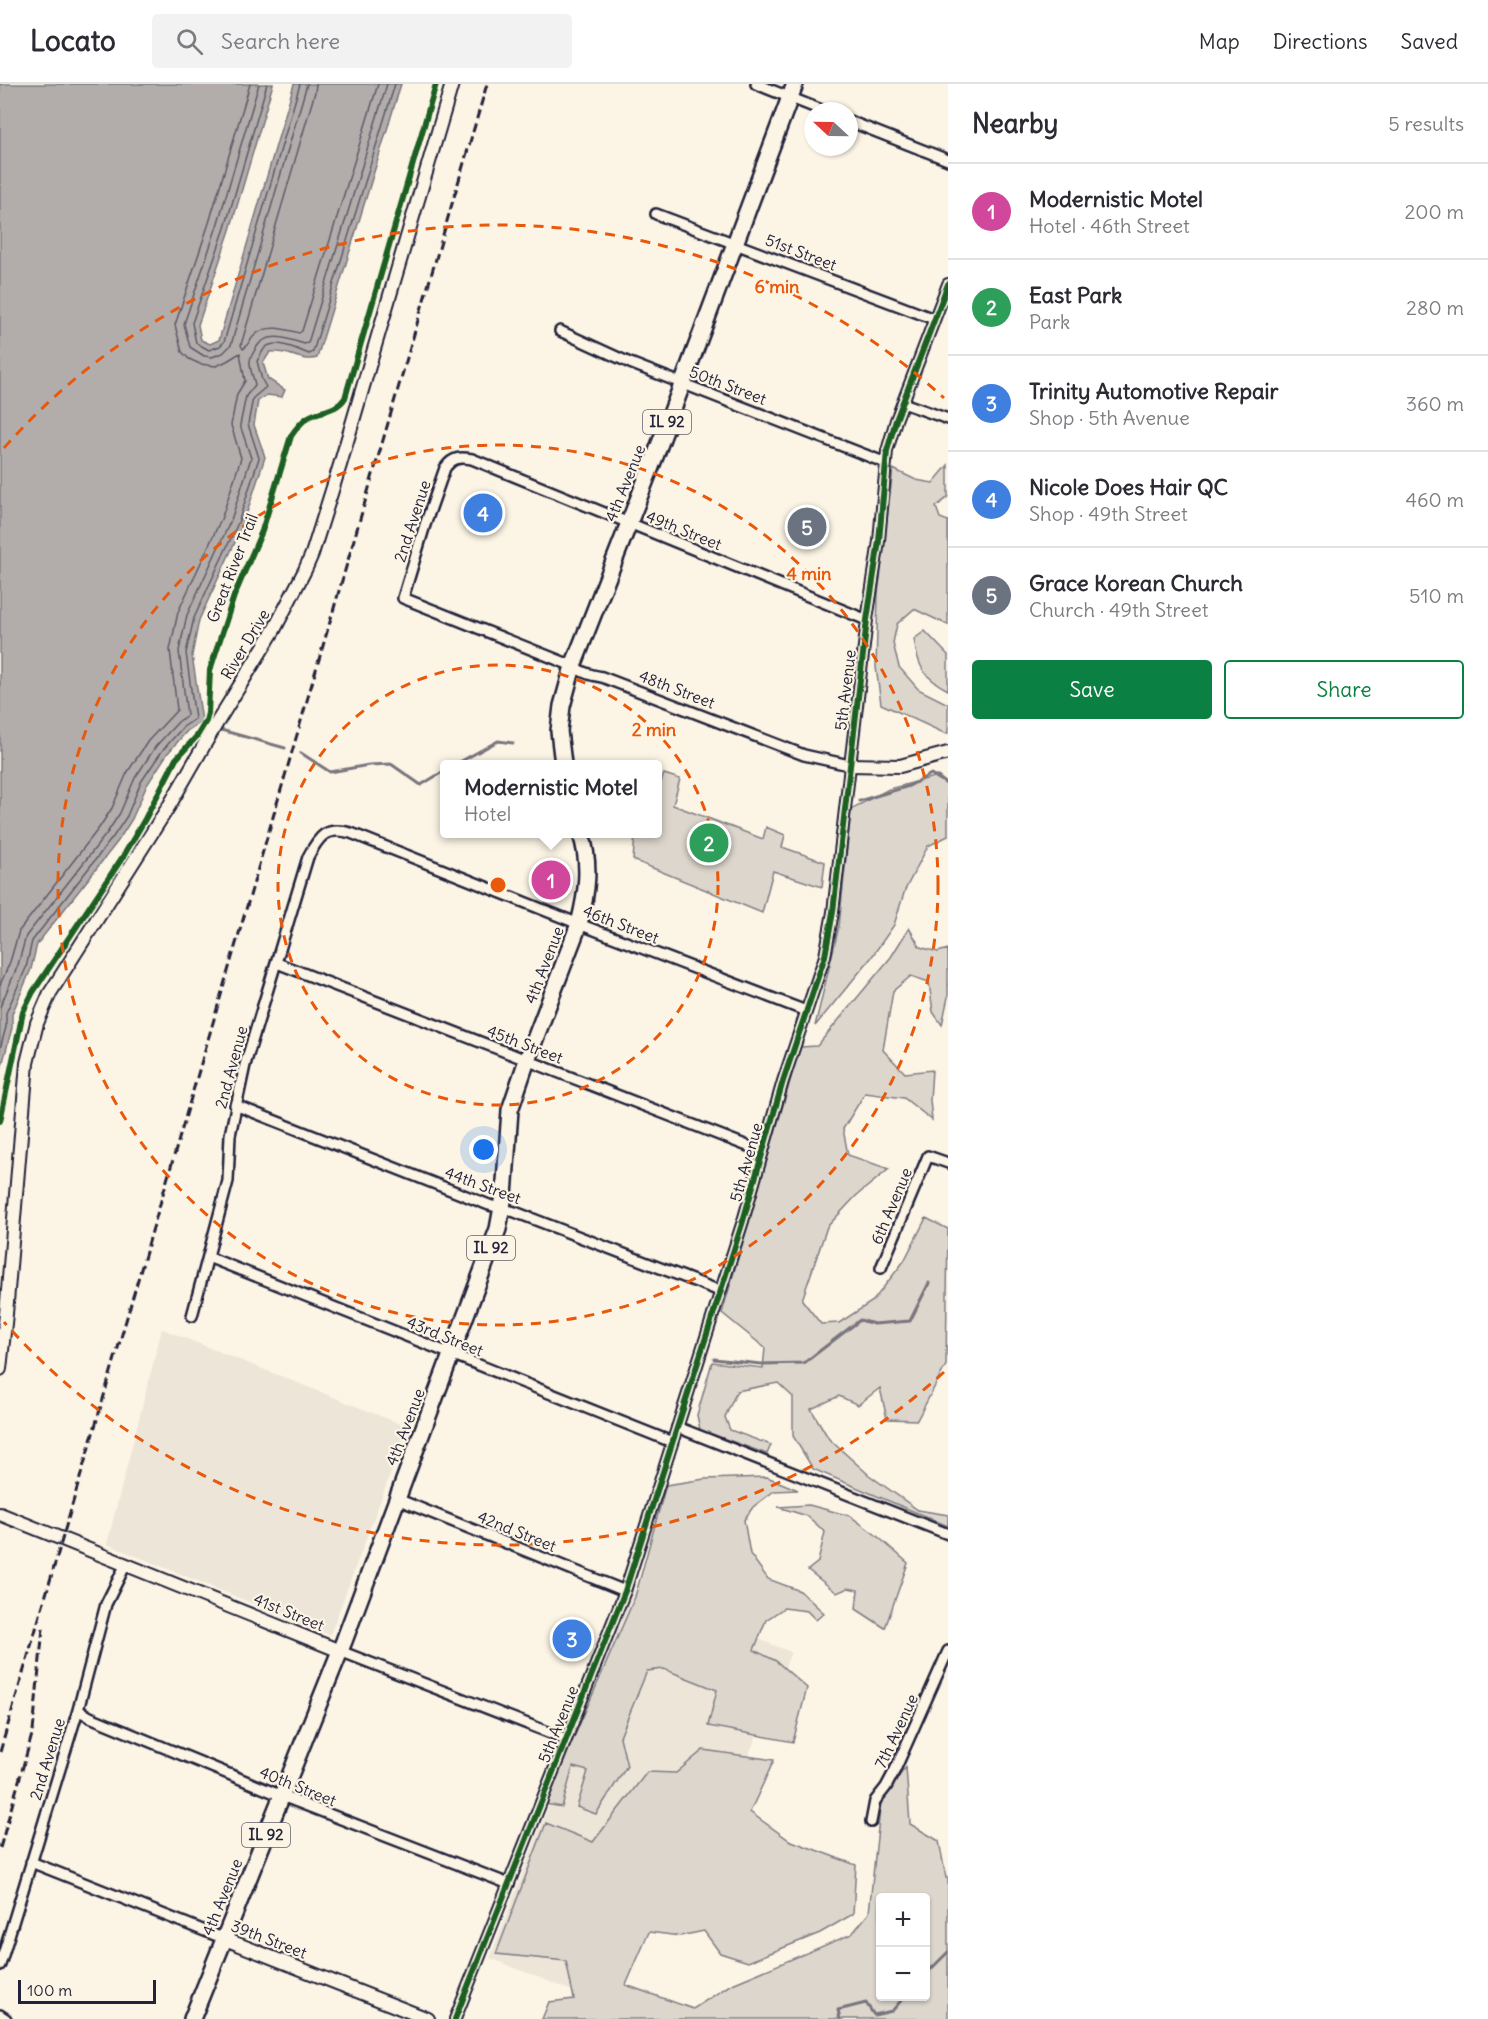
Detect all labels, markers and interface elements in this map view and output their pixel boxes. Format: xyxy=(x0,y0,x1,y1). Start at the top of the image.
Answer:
search box xyxy=(152,14,572,68)
text: Locato xyxy=(30,23,116,59)
icon: search xyxy=(173,25,206,58)
text: Search here xyxy=(221,27,340,55)
text: Map xyxy=(1199,28,1240,55)
text: Directions xyxy=(1273,28,1367,55)
text: Saved xyxy=(1400,28,1458,55)
north arrow xyxy=(804,102,858,156)
text: Nearby xyxy=(972,107,1058,140)
text: 5 results xyxy=(1388,111,1464,136)
text: Modernistic Motel xyxy=(1029,185,1203,213)
text: 1 xyxy=(988,199,995,224)
text: 200 m xyxy=(1404,199,1464,224)
text: Hotel · 46th Street xyxy=(1029,213,1190,238)
street label: 51st Street xyxy=(763,229,840,275)
text: 6 min xyxy=(755,275,800,298)
text: East Park xyxy=(1029,281,1122,309)
text: 2 xyxy=(986,295,997,320)
text: 280 m xyxy=(1406,295,1464,320)
text: Park xyxy=(1029,309,1070,334)
street label: 50th Street xyxy=(687,361,770,409)
text: Trinity Automotive Repair xyxy=(1029,377,1278,405)
text: 3 xyxy=(986,391,997,416)
text: 360 m xyxy=(1406,391,1464,416)
text: Shop · 5th Avenue xyxy=(1029,405,1190,430)
road number: IL 92 xyxy=(643,410,691,434)
street label: 4th Avenue xyxy=(600,442,650,524)
text: Nicole Does Hair QC xyxy=(1029,473,1228,501)
street label: 2nd Avenue xyxy=(389,478,435,564)
text: 4 xyxy=(986,487,997,512)
text: 460 m xyxy=(1405,487,1464,512)
pin: 4 xyxy=(464,490,502,536)
text: Shop · 49th Street xyxy=(1029,501,1188,526)
pin: 5 xyxy=(788,504,826,550)
street label: 49th Street xyxy=(643,506,725,554)
street label: Great River Trail xyxy=(202,511,262,625)
text: 4 min xyxy=(787,562,832,585)
text: Grace Korean Church xyxy=(1029,569,1243,597)
text: 5 xyxy=(986,583,997,608)
text: 510 m xyxy=(1409,583,1464,608)
text: Church · 49th Street xyxy=(1029,597,1208,622)
street label: River Drive xyxy=(216,605,274,683)
street label: 5th Avenue xyxy=(830,648,860,732)
button: Save xyxy=(972,660,1212,719)
button: Share xyxy=(1224,660,1464,719)
street label: 48th Street xyxy=(636,665,718,713)
text: 2 min xyxy=(632,718,677,741)
popup xyxy=(440,760,662,838)
text: Modernistic Motel xyxy=(464,773,638,801)
text: Hotel xyxy=(464,801,511,826)
pin: 2 xyxy=(690,820,728,866)
pin: 1 xyxy=(532,858,570,902)
centre of rings xyxy=(488,875,508,895)
street label: 46th Street xyxy=(580,900,662,948)
street label: 4th Avenue xyxy=(520,923,568,1007)
street label: 45th Street xyxy=(484,1020,566,1068)
street label: 2nd Avenue xyxy=(210,1023,252,1111)
street label: 5th Avenue xyxy=(725,1120,767,1204)
your location xyxy=(469,1135,498,1164)
street label: 44th Street xyxy=(442,1162,524,1208)
street label: 6th Avenue xyxy=(866,1165,916,1247)
road number: IL 92 xyxy=(467,1236,515,1260)
street label: 43rd Street xyxy=(404,1312,487,1361)
street label: 4th Avenue xyxy=(381,1385,429,1469)
street label: 42nd Street xyxy=(475,1506,560,1556)
street label: 41st Street xyxy=(251,1589,328,1635)
pin: 3 xyxy=(552,1616,592,1662)
street label: 5th Avenue xyxy=(534,1683,582,1765)
street label: 7th Avenue xyxy=(870,1691,922,1771)
street label: 2nd Avenue xyxy=(25,1715,69,1803)
street label: 40th Street xyxy=(257,1762,340,1811)
road number: IL 92 xyxy=(242,1823,290,1847)
street label: 4th Avenue xyxy=(197,1856,247,1938)
map controls xyxy=(876,1893,930,2001)
button: + xyxy=(876,1893,930,1947)
street label: 39th Street xyxy=(228,1915,310,1963)
button: − xyxy=(876,1947,930,2001)
scale bar xyxy=(18,1977,156,2004)
text: 100 m xyxy=(27,1980,72,2000)

